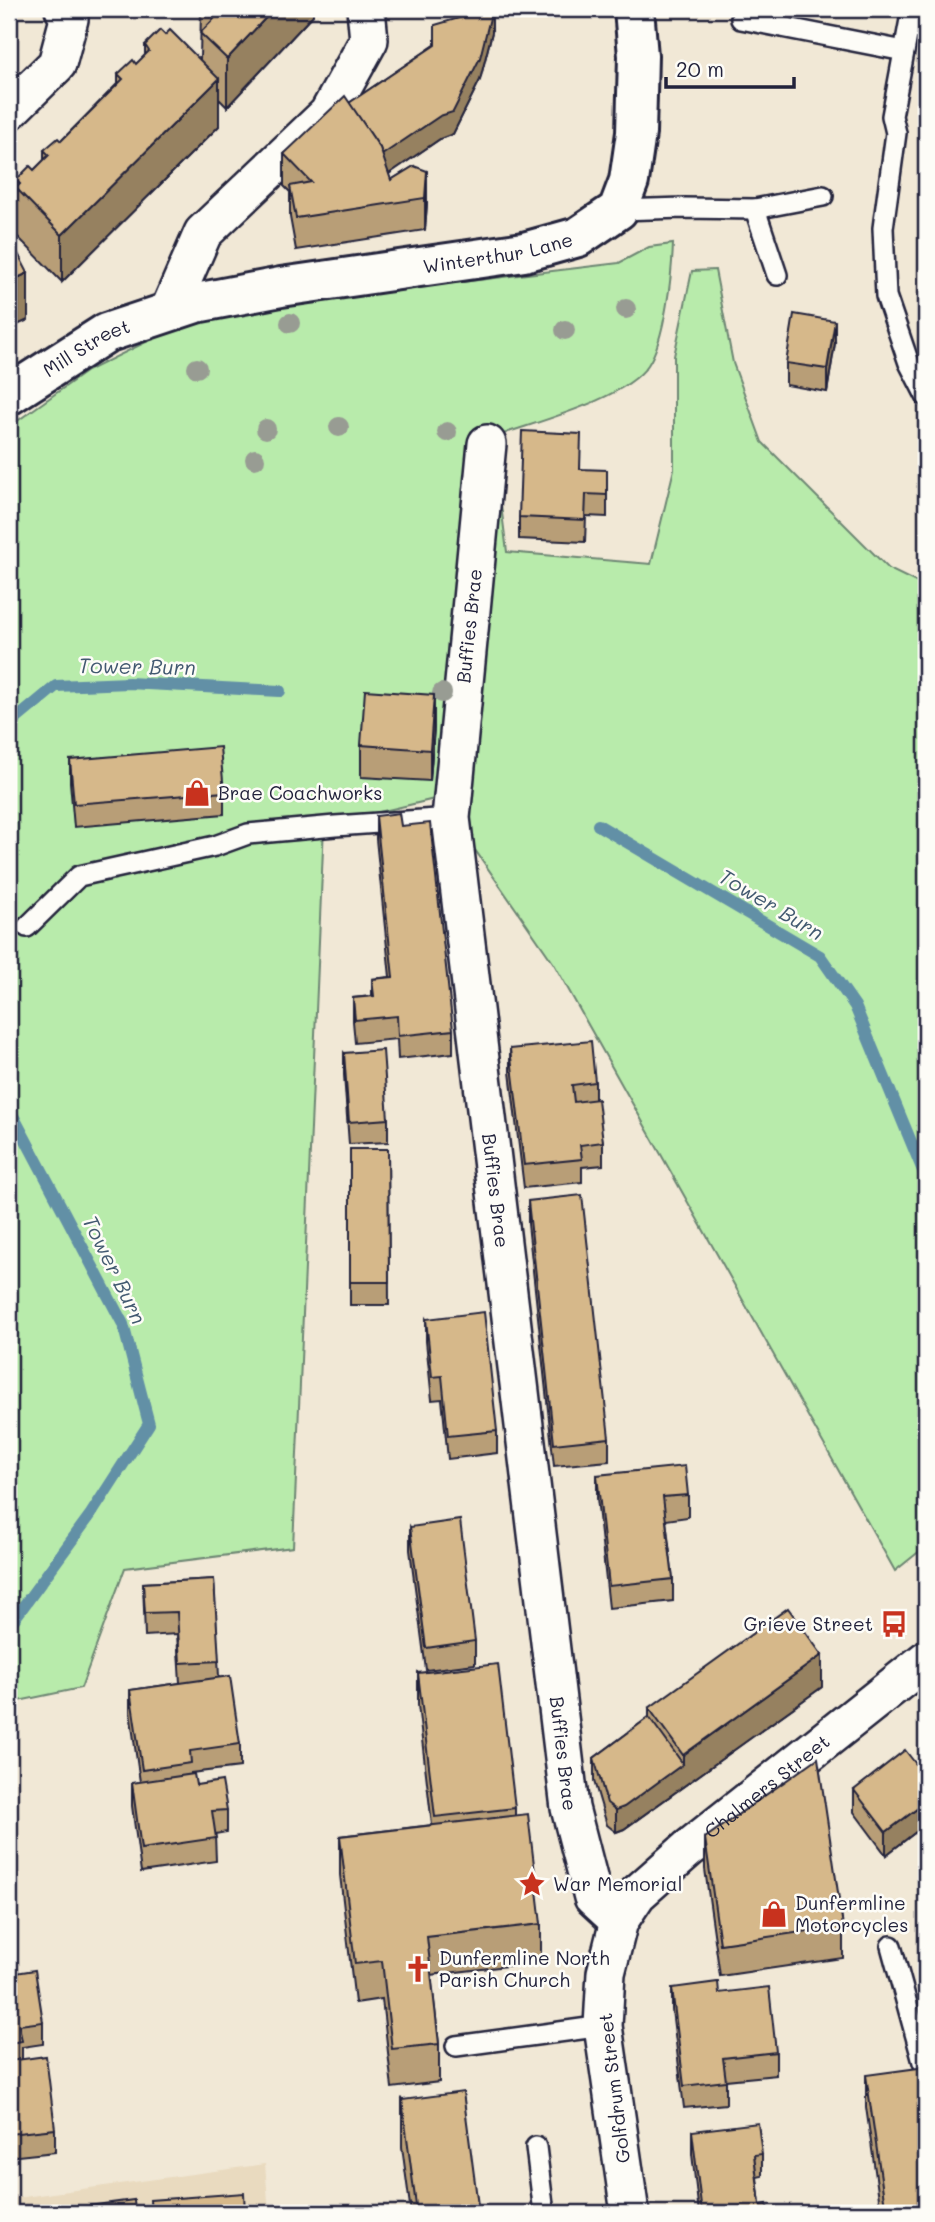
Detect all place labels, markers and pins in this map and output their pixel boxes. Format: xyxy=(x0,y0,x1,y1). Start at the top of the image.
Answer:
shop icon: Brae Coachworks xyxy=(182,778,212,808)
place label: Brae Coachworks xyxy=(218,780,382,805)
bus stop icon: Grieve Street xyxy=(879,1609,909,1639)
place label: Grieve Street xyxy=(743,1611,873,1636)
place icon: War Memorial xyxy=(517,1869,547,1899)
place label: War Memorial xyxy=(553,1871,682,1896)
place label: Dunfermline Motorcycles xyxy=(795,1890,909,1937)
shop icon: Dunfermline Motorcycles xyxy=(759,1899,789,1929)
place label: Dunfermline North Parish Church xyxy=(439,1945,610,1992)
church icon: Dunfermline North Parish Church xyxy=(403,1954,433,1984)

